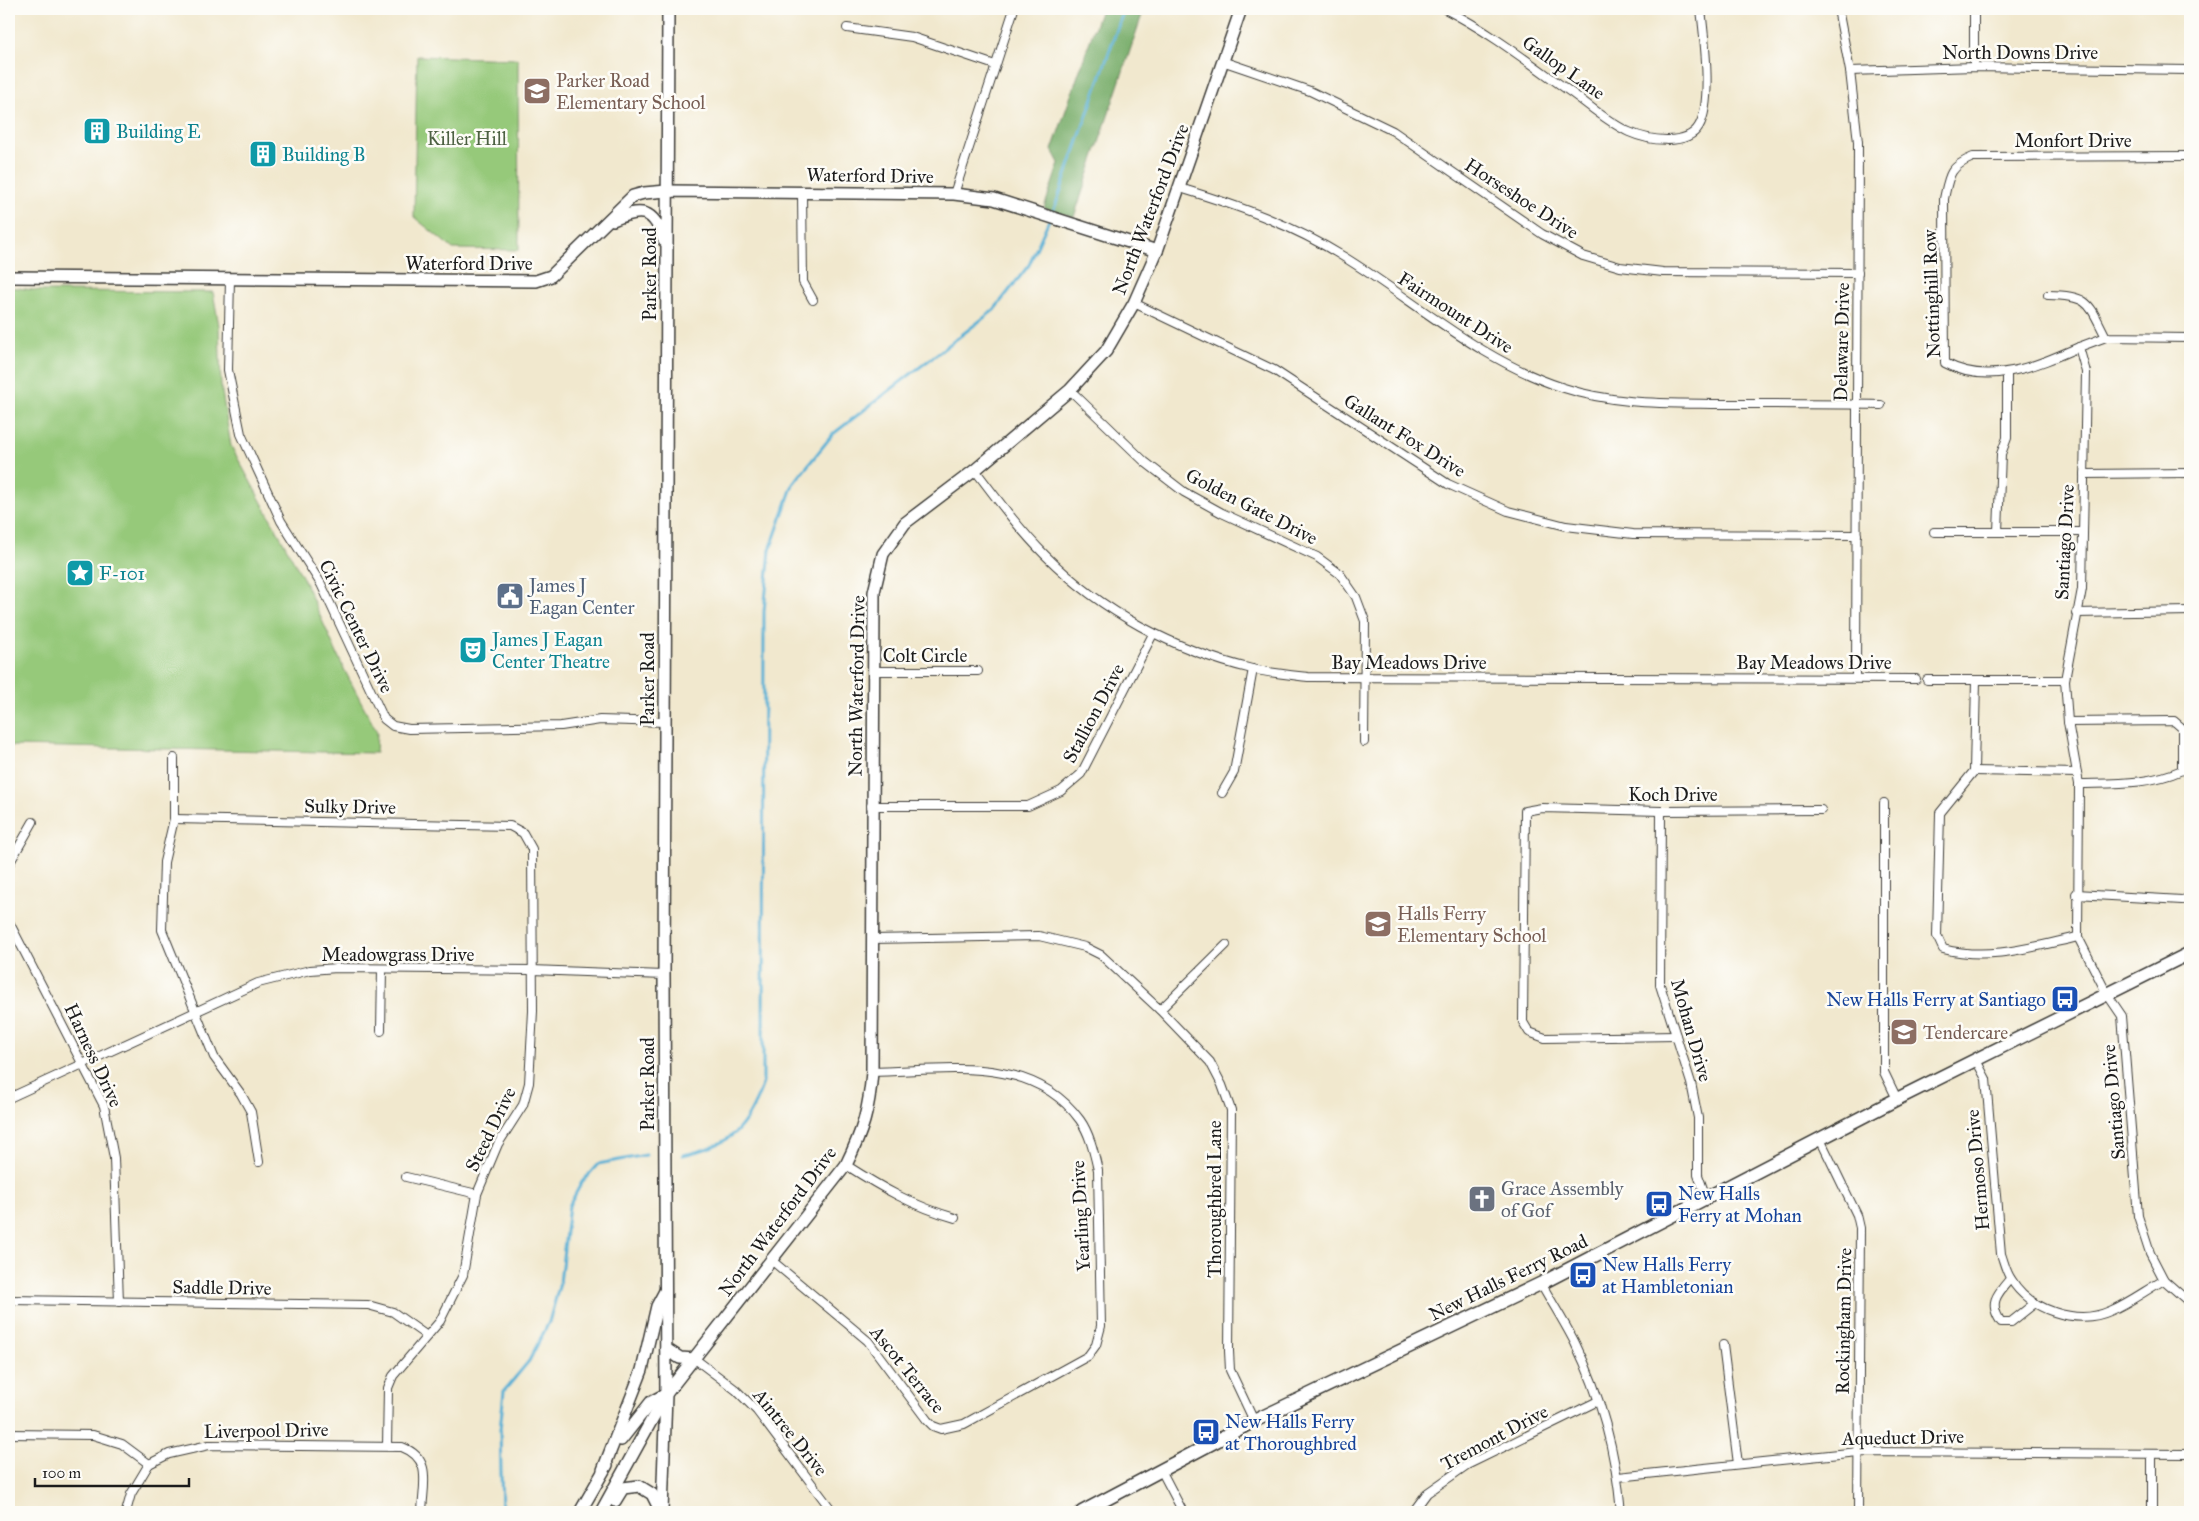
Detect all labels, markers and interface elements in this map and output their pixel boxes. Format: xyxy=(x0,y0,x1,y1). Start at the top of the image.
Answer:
street label: Gallop Lane xyxy=(1518,31,1610,104)
street label: North Downs Drive xyxy=(1942,41,2098,64)
place label: Parker Road Elementary School xyxy=(556,69,706,114)
school or university icon: Parker Road Elementary School xyxy=(522,76,552,106)
building icon: Building E xyxy=(82,116,112,146)
place label: Building E xyxy=(116,120,201,144)
street label: North Waterford Drive xyxy=(1107,120,1194,298)
park label: Killer Hill xyxy=(427,127,508,150)
street label: Monfort Drive xyxy=(2014,129,2132,152)
building icon: Building B xyxy=(248,139,278,169)
place label: Building B xyxy=(282,143,366,167)
street label: Horseshoe Drive xyxy=(1461,153,1583,244)
street label: Waterford Drive xyxy=(806,163,934,188)
street label: Parker Road xyxy=(638,227,661,321)
street label: Nottinghill Row xyxy=(1918,229,1946,359)
street label: Waterford Drive xyxy=(405,252,533,275)
street label: Fairmount Drive xyxy=(1394,267,1518,358)
street label: Delaware Drive xyxy=(1829,282,1854,402)
street label: Gallant Fox Drive xyxy=(1340,389,1470,482)
street label: Golden Gate Drive xyxy=(1182,463,1322,550)
street label: Santiago Drive xyxy=(2050,484,2080,600)
street label: Civic Center Drive xyxy=(314,556,399,697)
place icon: F-101 xyxy=(65,558,95,588)
place label: F-101 xyxy=(99,562,145,585)
place label: James J Eagan Center xyxy=(527,574,636,620)
public building icon: James J Eagan Center xyxy=(495,581,525,611)
street label: North Waterford Drive xyxy=(843,595,870,777)
place label: James J Eagan Center Theatre xyxy=(490,628,610,673)
street label: Parker Road xyxy=(636,632,659,726)
theatre icon: James J Eagan Center Theatre xyxy=(458,635,488,665)
street label: Colt Circle xyxy=(883,644,967,667)
street label: Bay Meadows Drive xyxy=(1331,651,1487,674)
street label: Bay Meadows Drive xyxy=(1736,651,1892,674)
street label: Stallion Drive xyxy=(1058,660,1129,767)
street label: Koch Drive xyxy=(1628,783,1718,806)
street label: Sulky Drive xyxy=(304,794,396,819)
place label: Halls Ferry Elementary School xyxy=(1397,902,1547,947)
school or university icon: Halls Ferry Elementary School xyxy=(1363,909,1393,939)
street label: Meadowgrass Drive xyxy=(322,943,475,967)
street label: Mohan Drive xyxy=(1666,976,1717,1084)
bus stop icon: New Halls Ferry at Santiago xyxy=(2050,984,2080,1014)
place label: New Halls Ferry at Santiago xyxy=(1826,988,2046,1012)
street label: Harness Drive xyxy=(60,1000,128,1111)
school or university icon: Tendercare xyxy=(1889,1017,1919,1047)
place label: Tendercare xyxy=(1923,1021,2008,1044)
street label: Parker Road xyxy=(636,1037,659,1131)
street label: Santiago Drive xyxy=(2097,1043,2131,1161)
street label: Steed Drive xyxy=(460,1083,521,1175)
street label: Hermoso Drive xyxy=(1961,1108,1994,1232)
street label: Thoroughbred Lane xyxy=(1203,1120,1227,1278)
street label: North Waterford Drive xyxy=(714,1142,841,1301)
street label: Yearling Drive xyxy=(1066,1160,1096,1272)
place label: Grace Assembly of Gof xyxy=(1501,1177,1624,1222)
place label: New Halls Ferry at Mohan xyxy=(1678,1182,1802,1227)
church icon: Grace Assembly of Gof xyxy=(1467,1184,1497,1214)
bus stop icon: New Halls Ferry at Mohan xyxy=(1644,1189,1674,1219)
street label: New Halls Ferry Road xyxy=(1425,1229,1592,1326)
street label: Rockingham Drive xyxy=(1831,1247,1857,1395)
place label: New Halls Ferry at Hambletonian xyxy=(1602,1253,1734,1298)
bus stop icon: New Halls Ferry at Hambletonian xyxy=(1568,1260,1598,1290)
street label: Saddle Drive xyxy=(172,1275,272,1300)
street label: Ascot Terrace xyxy=(865,1320,950,1418)
street label: Aintree Drive xyxy=(748,1383,833,1481)
street label: Tremont Drive xyxy=(1437,1400,1552,1475)
place label: New Halls Ferry at Thoroughbred xyxy=(1225,1410,1357,1456)
bus stop icon: New Halls Ferry at Thoroughbred xyxy=(1191,1417,1221,1447)
street label: Liverpool Drive xyxy=(203,1418,329,1443)
street label: Aqueduct Drive xyxy=(1841,1425,1964,1451)
scale bar xyxy=(35,1456,189,1488)
text: 100 m xyxy=(42,1464,82,1482)

